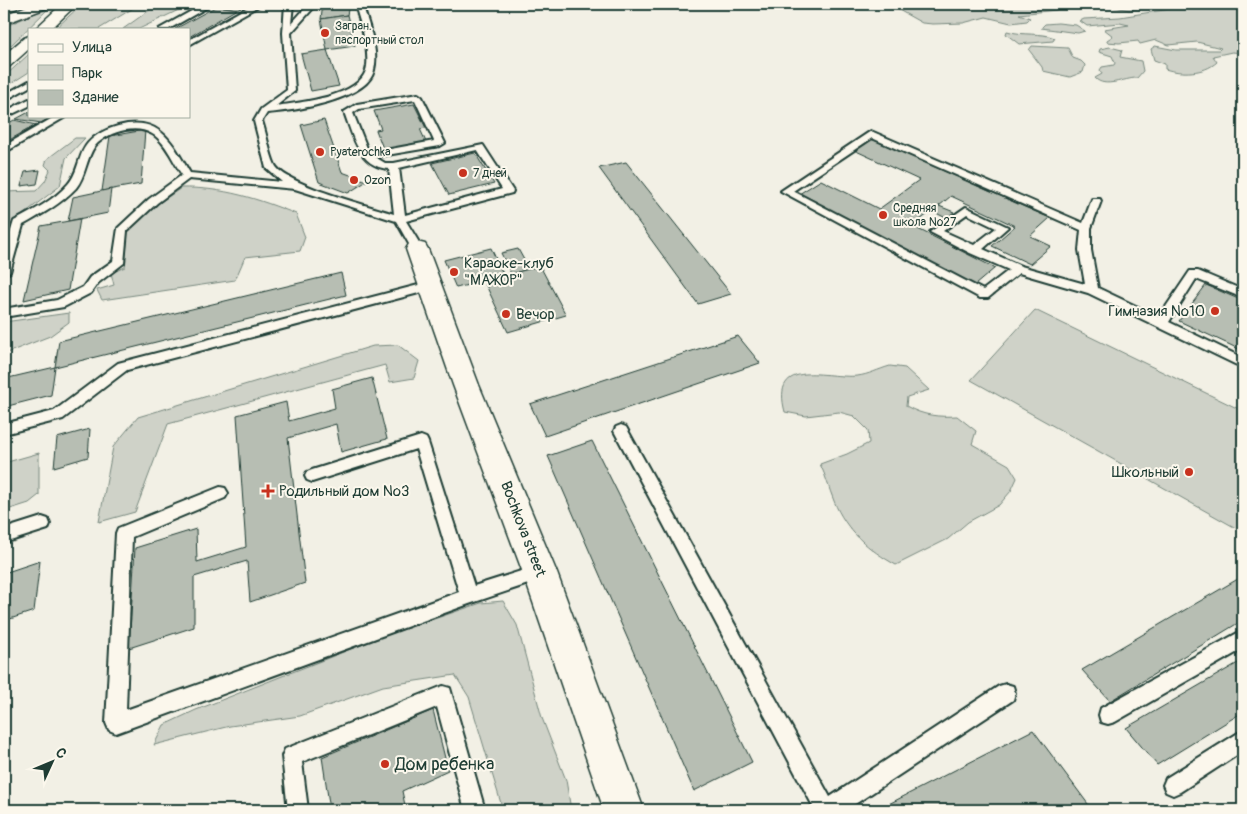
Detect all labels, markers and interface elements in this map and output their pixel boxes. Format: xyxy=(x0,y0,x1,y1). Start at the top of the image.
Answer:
place label: Загран. паспортный стол xyxy=(335,19,424,48)
marker: Загран. паспортный стол xyxy=(319,27,331,39)
legend xyxy=(28,28,190,118)
text: Улица xyxy=(72,38,112,57)
text: Парк xyxy=(72,64,103,83)
text: Здание xyxy=(72,88,119,107)
place label: Pyaterochka xyxy=(330,145,391,160)
marker: Pyaterochka xyxy=(314,146,326,158)
place label: 7 дней xyxy=(473,166,507,181)
marker: 7 дней xyxy=(457,167,469,179)
place label: Ozon xyxy=(364,173,391,188)
marker: Ozon xyxy=(348,174,360,186)
place label: Средняя школа №27 xyxy=(893,201,957,230)
marker: Средняя школа №27 xyxy=(877,209,889,221)
place label: Караоке-клуб "МАЖОР" xyxy=(464,254,554,290)
marker: Караоке-клуб "МАЖОР" xyxy=(448,266,460,278)
place label: Гимназия №10 xyxy=(1108,302,1205,321)
place label: Вечор xyxy=(516,305,555,324)
marker: Гимназия №10 xyxy=(1209,305,1221,317)
marker: Вечор xyxy=(500,308,512,320)
place label: Школьный xyxy=(1112,463,1179,482)
marker: Школьный xyxy=(1183,466,1195,478)
street label: Bochkova street xyxy=(496,478,550,580)
place label: Родильный дом №3 xyxy=(279,482,409,501)
marker: Родильный дом №3 xyxy=(261,484,275,498)
north arrow xyxy=(28,736,78,786)
text: С xyxy=(52,744,70,763)
place label: Дом ребенка xyxy=(394,753,494,776)
marker: Дом ребенка xyxy=(379,758,391,770)

